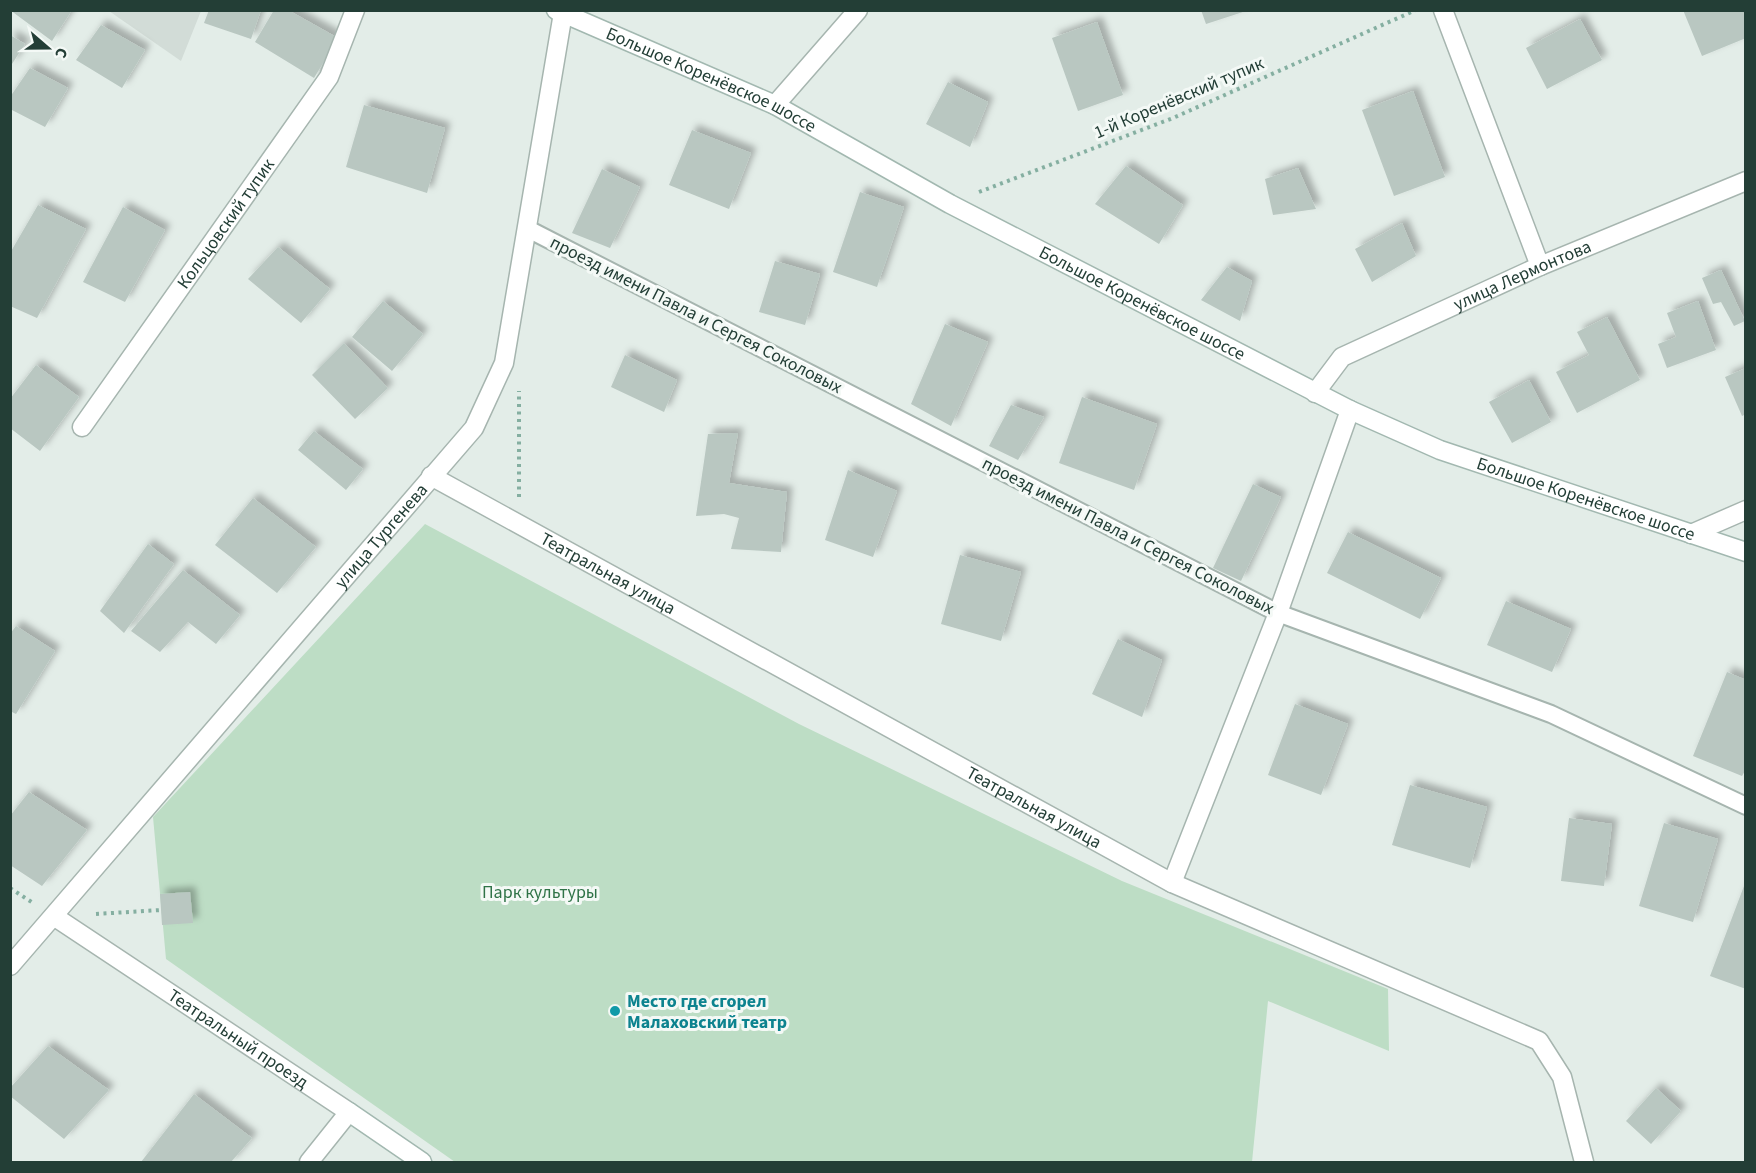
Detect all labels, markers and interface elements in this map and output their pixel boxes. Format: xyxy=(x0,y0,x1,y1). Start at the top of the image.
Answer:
north arrow xyxy=(18,18,78,78)
street label: Большое Коренёвское шоссе xyxy=(602,21,821,138)
text: С xyxy=(49,45,73,61)
street label: 1-й Коренёвский тупик xyxy=(1090,51,1268,145)
street label: Кольцовский тупик xyxy=(171,153,280,294)
street label: проезд имени Павла и Сергея Соколовых xyxy=(546,230,846,400)
street label: улица Лермонтова xyxy=(1449,234,1595,317)
street label: Большое Коренёвское шоссе xyxy=(1035,240,1250,366)
street label: проезд имени Павла и Сергея Соколовых xyxy=(978,451,1278,621)
street label: Большое Коренёвское шоссе xyxy=(1474,451,1698,547)
street label: улица Тургенева xyxy=(329,478,433,594)
street label: Театральная улица xyxy=(536,526,680,621)
street label: Театральная улица xyxy=(962,760,1106,854)
park label: Парк культуры xyxy=(482,880,598,905)
street label: Театральный проезд xyxy=(163,983,314,1095)
place label: Место где сгорел Малаховский театр xyxy=(627,989,787,1035)
marker: Место где сгорел Малаховский театр xyxy=(608,1004,622,1018)

